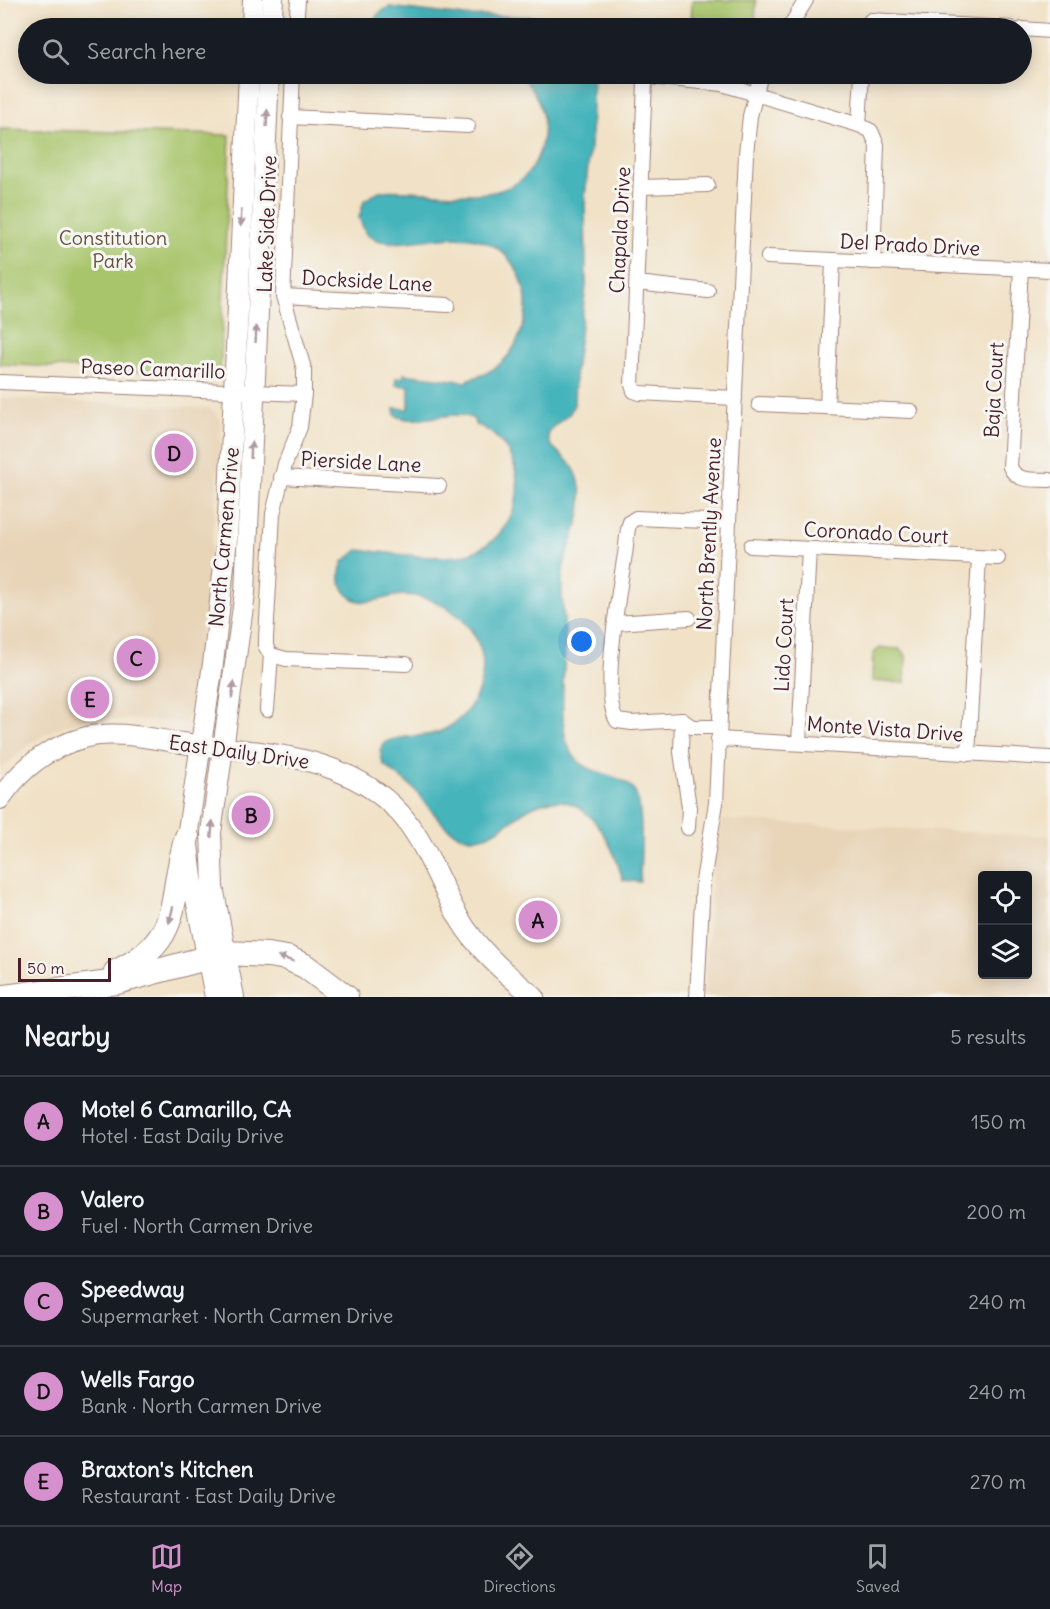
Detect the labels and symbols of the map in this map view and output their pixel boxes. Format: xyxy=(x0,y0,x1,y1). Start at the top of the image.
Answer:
one-way arrow xyxy=(262,109,271,128)
street label: Lake Side Drive xyxy=(252,155,281,293)
street label: Chapala Drive xyxy=(604,166,635,294)
one-way arrow xyxy=(237,209,246,228)
park label: Constitution Park xyxy=(59,225,167,273)
street label: Del Prado Drive xyxy=(839,228,981,261)
street label: Dockside Lane xyxy=(301,265,433,296)
one-way arrow xyxy=(251,324,260,343)
street label: Baja Court xyxy=(979,341,1009,439)
street label: Paseo Camarillo xyxy=(80,353,226,384)
pin: D xyxy=(154,430,194,476)
street label: North Brently Avenue xyxy=(691,437,726,631)
one-way arrow xyxy=(246,440,256,459)
street label: North Carmen Drive xyxy=(203,446,244,628)
street label: Pierside Lane xyxy=(300,446,422,477)
street label: Coronado Court xyxy=(803,516,949,549)
street label: Lido Court xyxy=(769,597,798,693)
your location xyxy=(567,627,596,656)
pin: C xyxy=(116,636,156,680)
pin: E xyxy=(70,676,110,722)
one-way arrow xyxy=(228,680,238,699)
street label: Monte Vista Drive xyxy=(806,711,964,746)
street label: East Daily Drive xyxy=(167,729,311,774)
pin: B xyxy=(232,792,270,838)
one-way arrow xyxy=(207,819,217,838)
pin: A xyxy=(518,898,558,942)
one-way arrow xyxy=(165,906,175,924)
one-way arrow xyxy=(277,954,295,964)
scale bar xyxy=(18,955,111,983)

